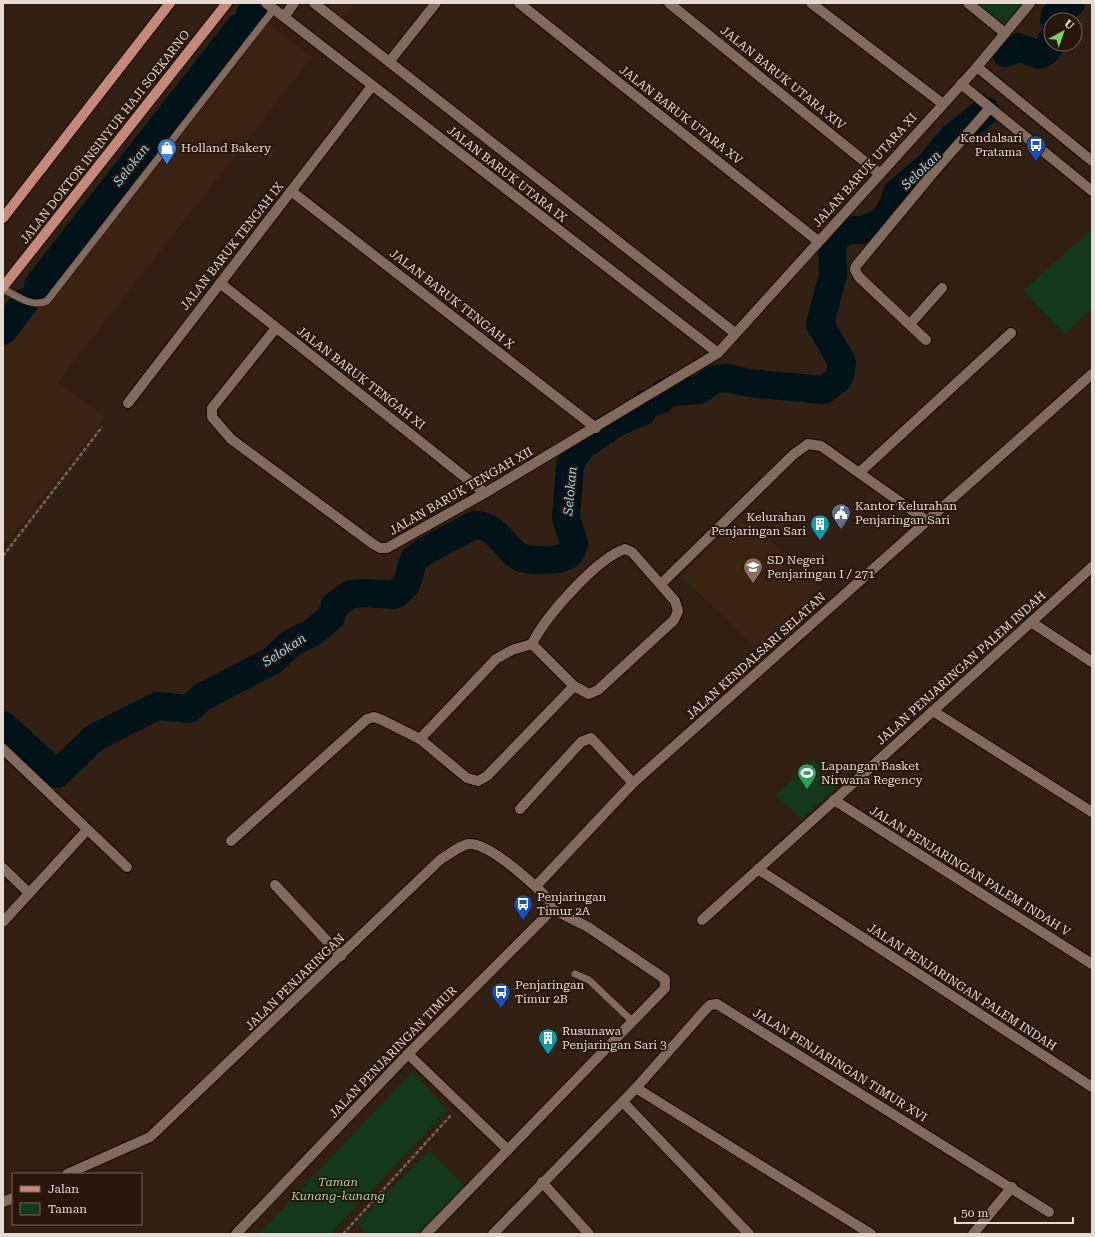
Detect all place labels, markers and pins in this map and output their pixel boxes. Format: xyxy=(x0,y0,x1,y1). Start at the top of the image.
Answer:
place label: Kendalsari Pratama xyxy=(960,131,1022,159)
bus stop icon: Kendalsari Pratama xyxy=(1025,134,1047,162)
shop icon: Holland Bakery xyxy=(156,137,178,165)
place label: Holland Bakery xyxy=(181,141,272,155)
place label: Kantor Kelurahan Penjaringan Sari xyxy=(855,499,957,527)
public building icon: Kantor Kelurahan Penjaringan Sari xyxy=(830,502,852,530)
place label: Kelurahan Penjaringan Sari xyxy=(711,510,806,538)
building icon: Kelurahan Penjaringan Sari xyxy=(809,513,831,541)
place label: SD Negeri Penjaringan I / 271 xyxy=(767,553,875,581)
school or university icon: SD Negeri Penjaringan I / 271 xyxy=(742,556,764,584)
place label: Lapangan Basket Nirwana Regency xyxy=(821,759,923,787)
sports icon: Lapangan Basket Nirwana Regency xyxy=(796,762,818,790)
place label: Penjaringan Timur 2A xyxy=(537,890,606,918)
bus stop icon: Penjaringan Timur 2A xyxy=(512,893,534,921)
place label: Penjaringan Timur 2B xyxy=(515,978,584,1006)
bus stop icon: Penjaringan Timur 2B xyxy=(490,981,512,1009)
place label: Rusunawa Penjaringan Sari 3 xyxy=(562,1024,667,1052)
building icon: Rusunawa Penjaringan Sari 3 xyxy=(537,1027,559,1055)

